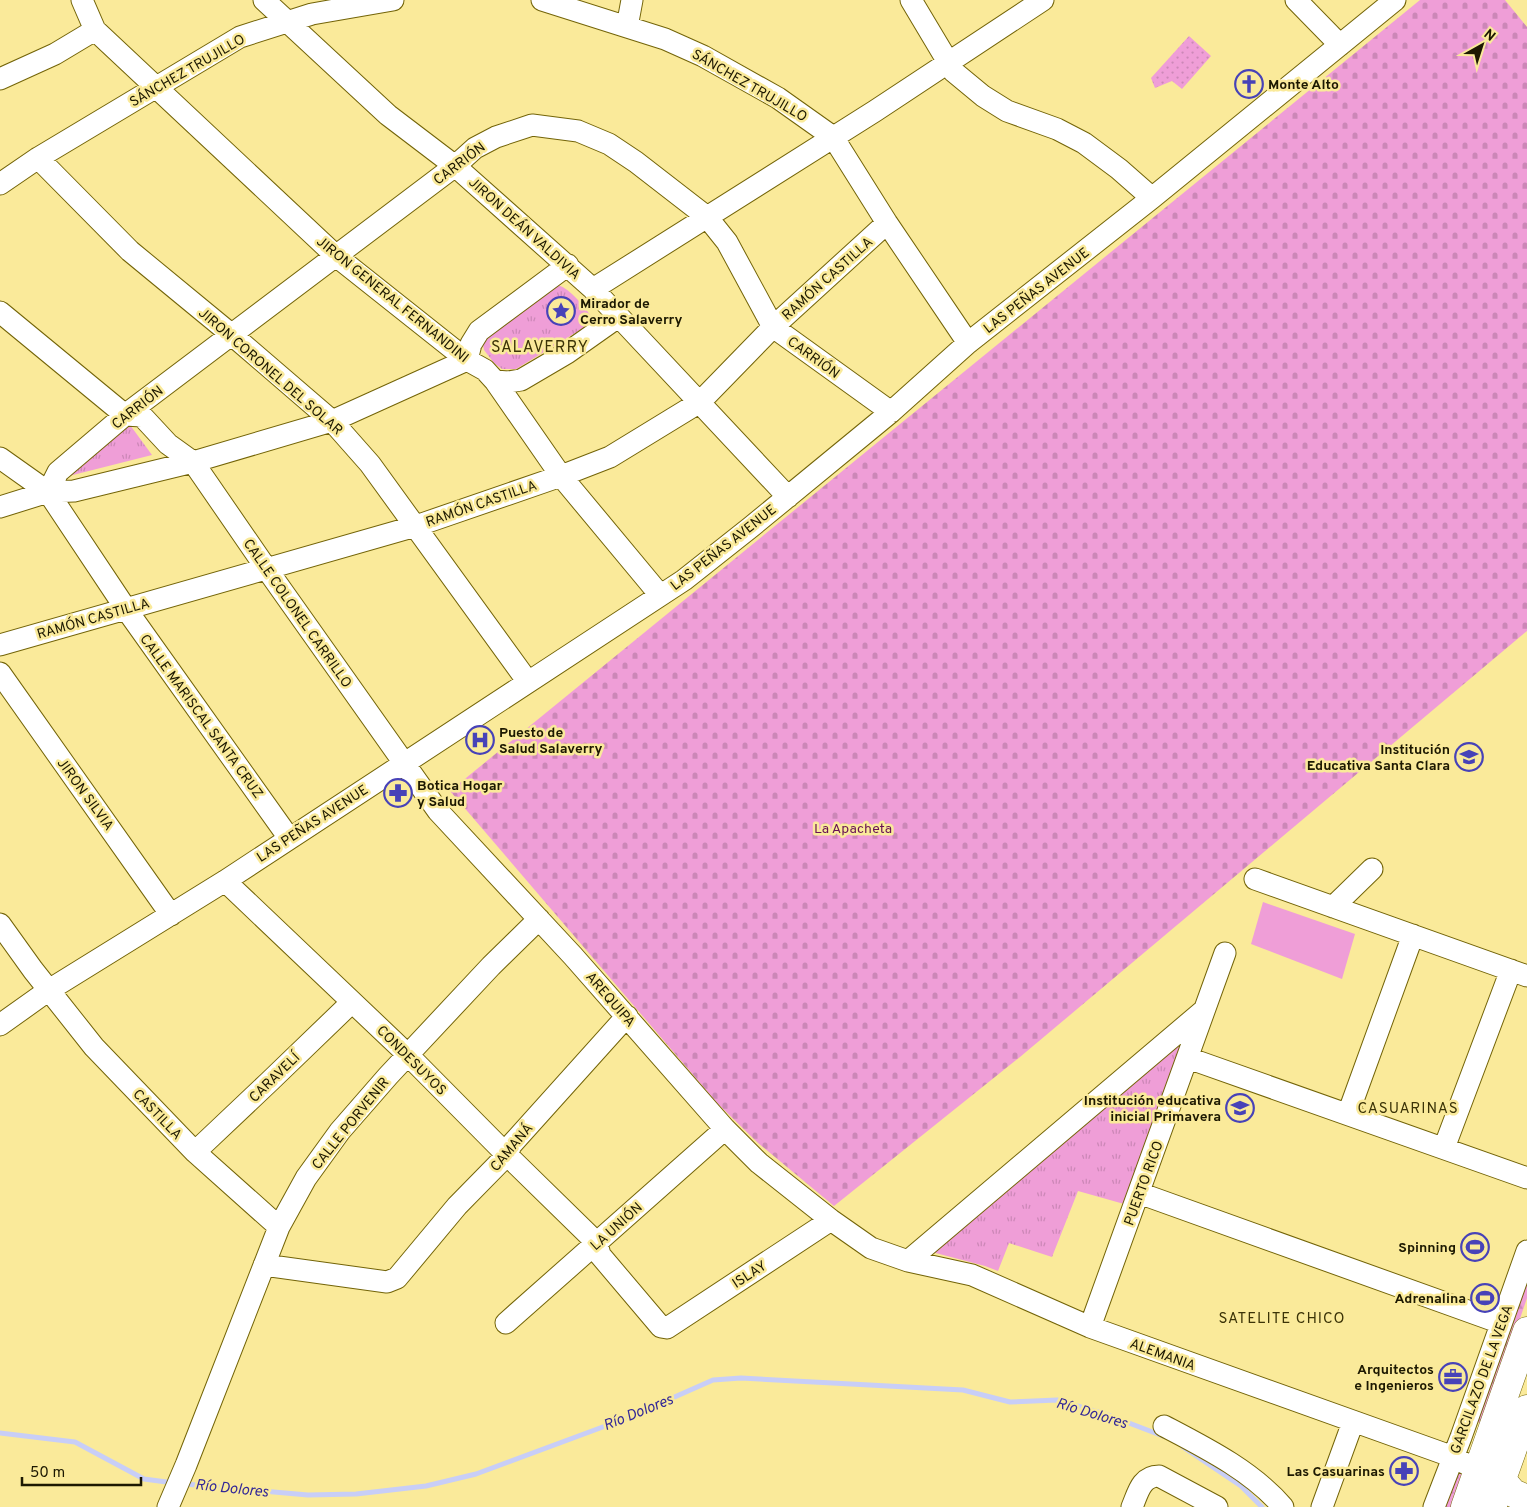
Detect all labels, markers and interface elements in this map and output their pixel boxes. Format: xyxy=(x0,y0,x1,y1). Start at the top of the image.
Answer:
north arrow xyxy=(1457,20,1507,70)
text: N xyxy=(1480,26,1498,46)
street label: SÁNCHEZ TRUJILLO xyxy=(127,30,248,111)
street label: SÁNCHEZ TRUJILLO xyxy=(689,45,810,126)
church icon: Monte Alto xyxy=(1234,69,1264,99)
place label: Monte Alto xyxy=(1268,77,1339,94)
street label: CARRIÓN xyxy=(430,138,489,189)
street label: JIRON DEÁN VALDIVIA xyxy=(465,174,584,284)
street label: RAMÓN CASTILLA xyxy=(778,233,877,324)
street label: JIRON GENERAL FERNANDINI xyxy=(313,234,472,367)
street label: LAS PEÑAS AVENUE xyxy=(981,245,1093,338)
place icon: Mirador de Cerro Salaverry xyxy=(546,296,576,326)
place label: Mirador de Cerro Salaverry xyxy=(580,296,683,329)
street label: JIRON CORONEL DEL SOLAR xyxy=(194,305,346,439)
street label: CARRIÓN xyxy=(784,333,843,383)
district label: SALAVERRY xyxy=(491,338,589,358)
street label: CARRIÓN xyxy=(108,382,167,434)
street label: RAMÓN CASTILLA xyxy=(423,476,539,531)
street label: LAS PEÑAS AVENUE xyxy=(668,502,780,595)
street label: CALLE COLONEL CARRILLO xyxy=(239,536,355,692)
street label: RAMÓN CASTILLA xyxy=(35,594,152,644)
street label: CALLE MARISCAL SANTA CRUZ xyxy=(136,632,266,802)
hospital icon: Puesto de Salud Salaverry xyxy=(465,725,495,755)
place label: Puesto de Salud Salaverry xyxy=(499,725,602,758)
place label: Institución Educativa Santa Clara xyxy=(1307,742,1450,775)
school or university icon: Institución Educativa Santa Clara xyxy=(1454,742,1484,772)
street label: JIRON SILVIA xyxy=(53,755,117,834)
pharmacy icon: Botica Hogar y Salud xyxy=(383,778,413,808)
place label: Botica Hogar y Salud xyxy=(417,778,503,811)
street label: LAS PEÑAS AVENUE xyxy=(254,782,372,867)
park label: La Apacheta xyxy=(814,821,892,838)
street label: AREQUIPA xyxy=(581,969,638,1031)
street label: CONDESUYOS xyxy=(372,1023,449,1100)
street label: CARAVELÍ xyxy=(245,1048,305,1106)
street label: CALLE PORVENIR xyxy=(309,1075,393,1173)
street label: CASTILLA xyxy=(129,1086,185,1144)
place label: Institución educativa inicial Primavera xyxy=(1084,1093,1221,1126)
school or university icon: Institución educativa inicial Primavera xyxy=(1225,1093,1255,1123)
district label: CASUARINAS xyxy=(1357,1100,1459,1119)
street label: CAMANÁ xyxy=(486,1120,537,1175)
street label: PUERTO RICO xyxy=(1121,1139,1168,1228)
street label: LA UNIÓN xyxy=(587,1199,646,1255)
sports icon: Spinning xyxy=(1460,1232,1490,1262)
place label: Spinning xyxy=(1398,1240,1456,1257)
street label: ISLAY xyxy=(729,1258,770,1293)
sports icon: Adrenalina xyxy=(1470,1283,1500,1313)
place label: Adrenalina xyxy=(1394,1291,1466,1308)
street label: GARCILAZO DE LA VEGA xyxy=(1448,1303,1517,1456)
district label: SATELITE CHICO xyxy=(1219,1310,1346,1329)
street label: ALEMANIA xyxy=(1127,1336,1198,1375)
place label: Arquitectos e Ingenieros xyxy=(1354,1362,1434,1395)
office icon: Arquitectos e Ingenieros xyxy=(1438,1362,1468,1392)
water label: Río Dolores xyxy=(601,1391,676,1436)
water label: Río Dolores xyxy=(1054,1395,1130,1434)
scale bar xyxy=(22,1454,141,1486)
pharmacy icon: Las Casuarinas xyxy=(1389,1456,1419,1486)
text: 50 m xyxy=(30,1464,65,1483)
place label: Las Casuarinas xyxy=(1286,1464,1385,1481)
water label: Río Dolores xyxy=(194,1476,270,1503)

